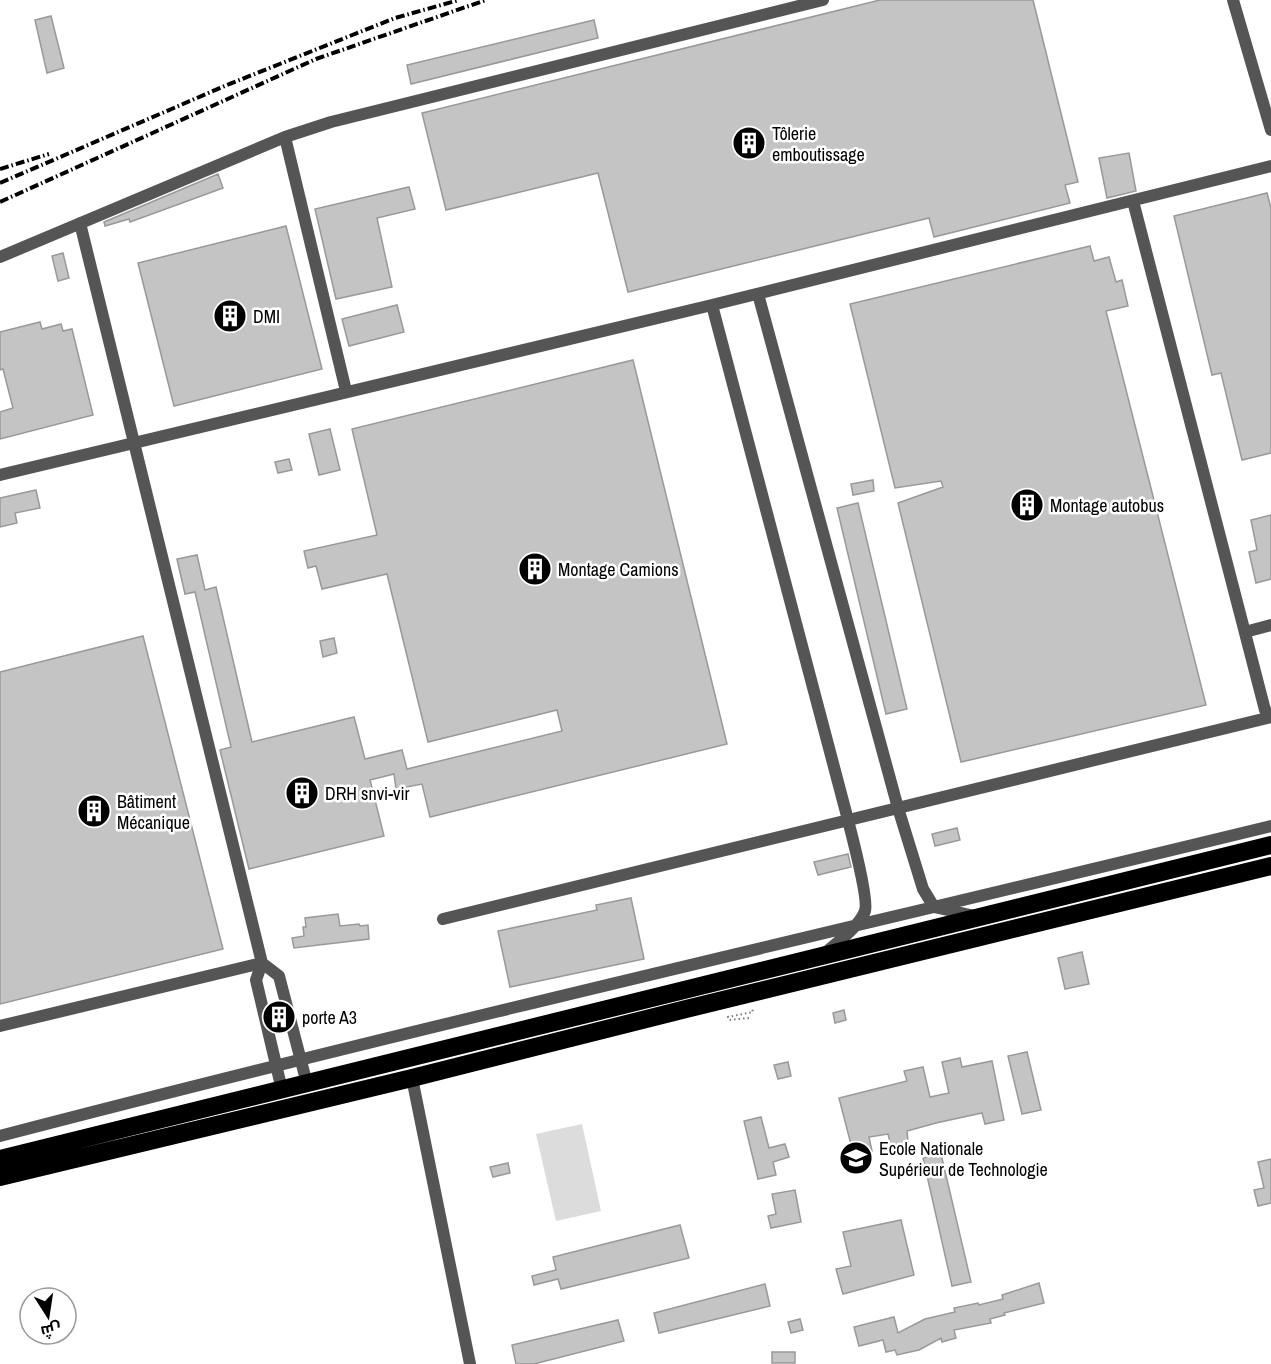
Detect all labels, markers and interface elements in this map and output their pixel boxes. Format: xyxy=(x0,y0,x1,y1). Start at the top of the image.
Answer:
place label: Tôlerie emboutissage xyxy=(772,121,865,167)
building icon: Tôlerie emboutissage xyxy=(731,125,767,161)
building icon: DMI xyxy=(212,298,248,334)
place label: DMI xyxy=(253,304,280,329)
building icon: Montage autobus xyxy=(1009,487,1045,523)
place label: Montage autobus xyxy=(1050,493,1164,518)
building icon: Montage Camions xyxy=(517,551,553,587)
place label: Montage Camions xyxy=(558,557,679,582)
building icon: DRH snvi-vir xyxy=(284,775,320,811)
place label: DRH snvi-vir xyxy=(325,781,410,806)
place label: Bâtiment Mécanique xyxy=(117,789,190,835)
building icon: Bâtiment Mécanique xyxy=(76,793,112,829)
building icon: porte A3 xyxy=(261,999,297,1035)
place label: porte A3 xyxy=(302,1005,357,1030)
place label: Ecole Nationale Supérieur de Technologie xyxy=(879,1136,1048,1182)
school or university icon: Ecole Nationale Supérieur de Technologie xyxy=(838,1140,874,1176)
north arrow xyxy=(18,1286,78,1346)
text: ش xyxy=(39,1318,63,1344)

